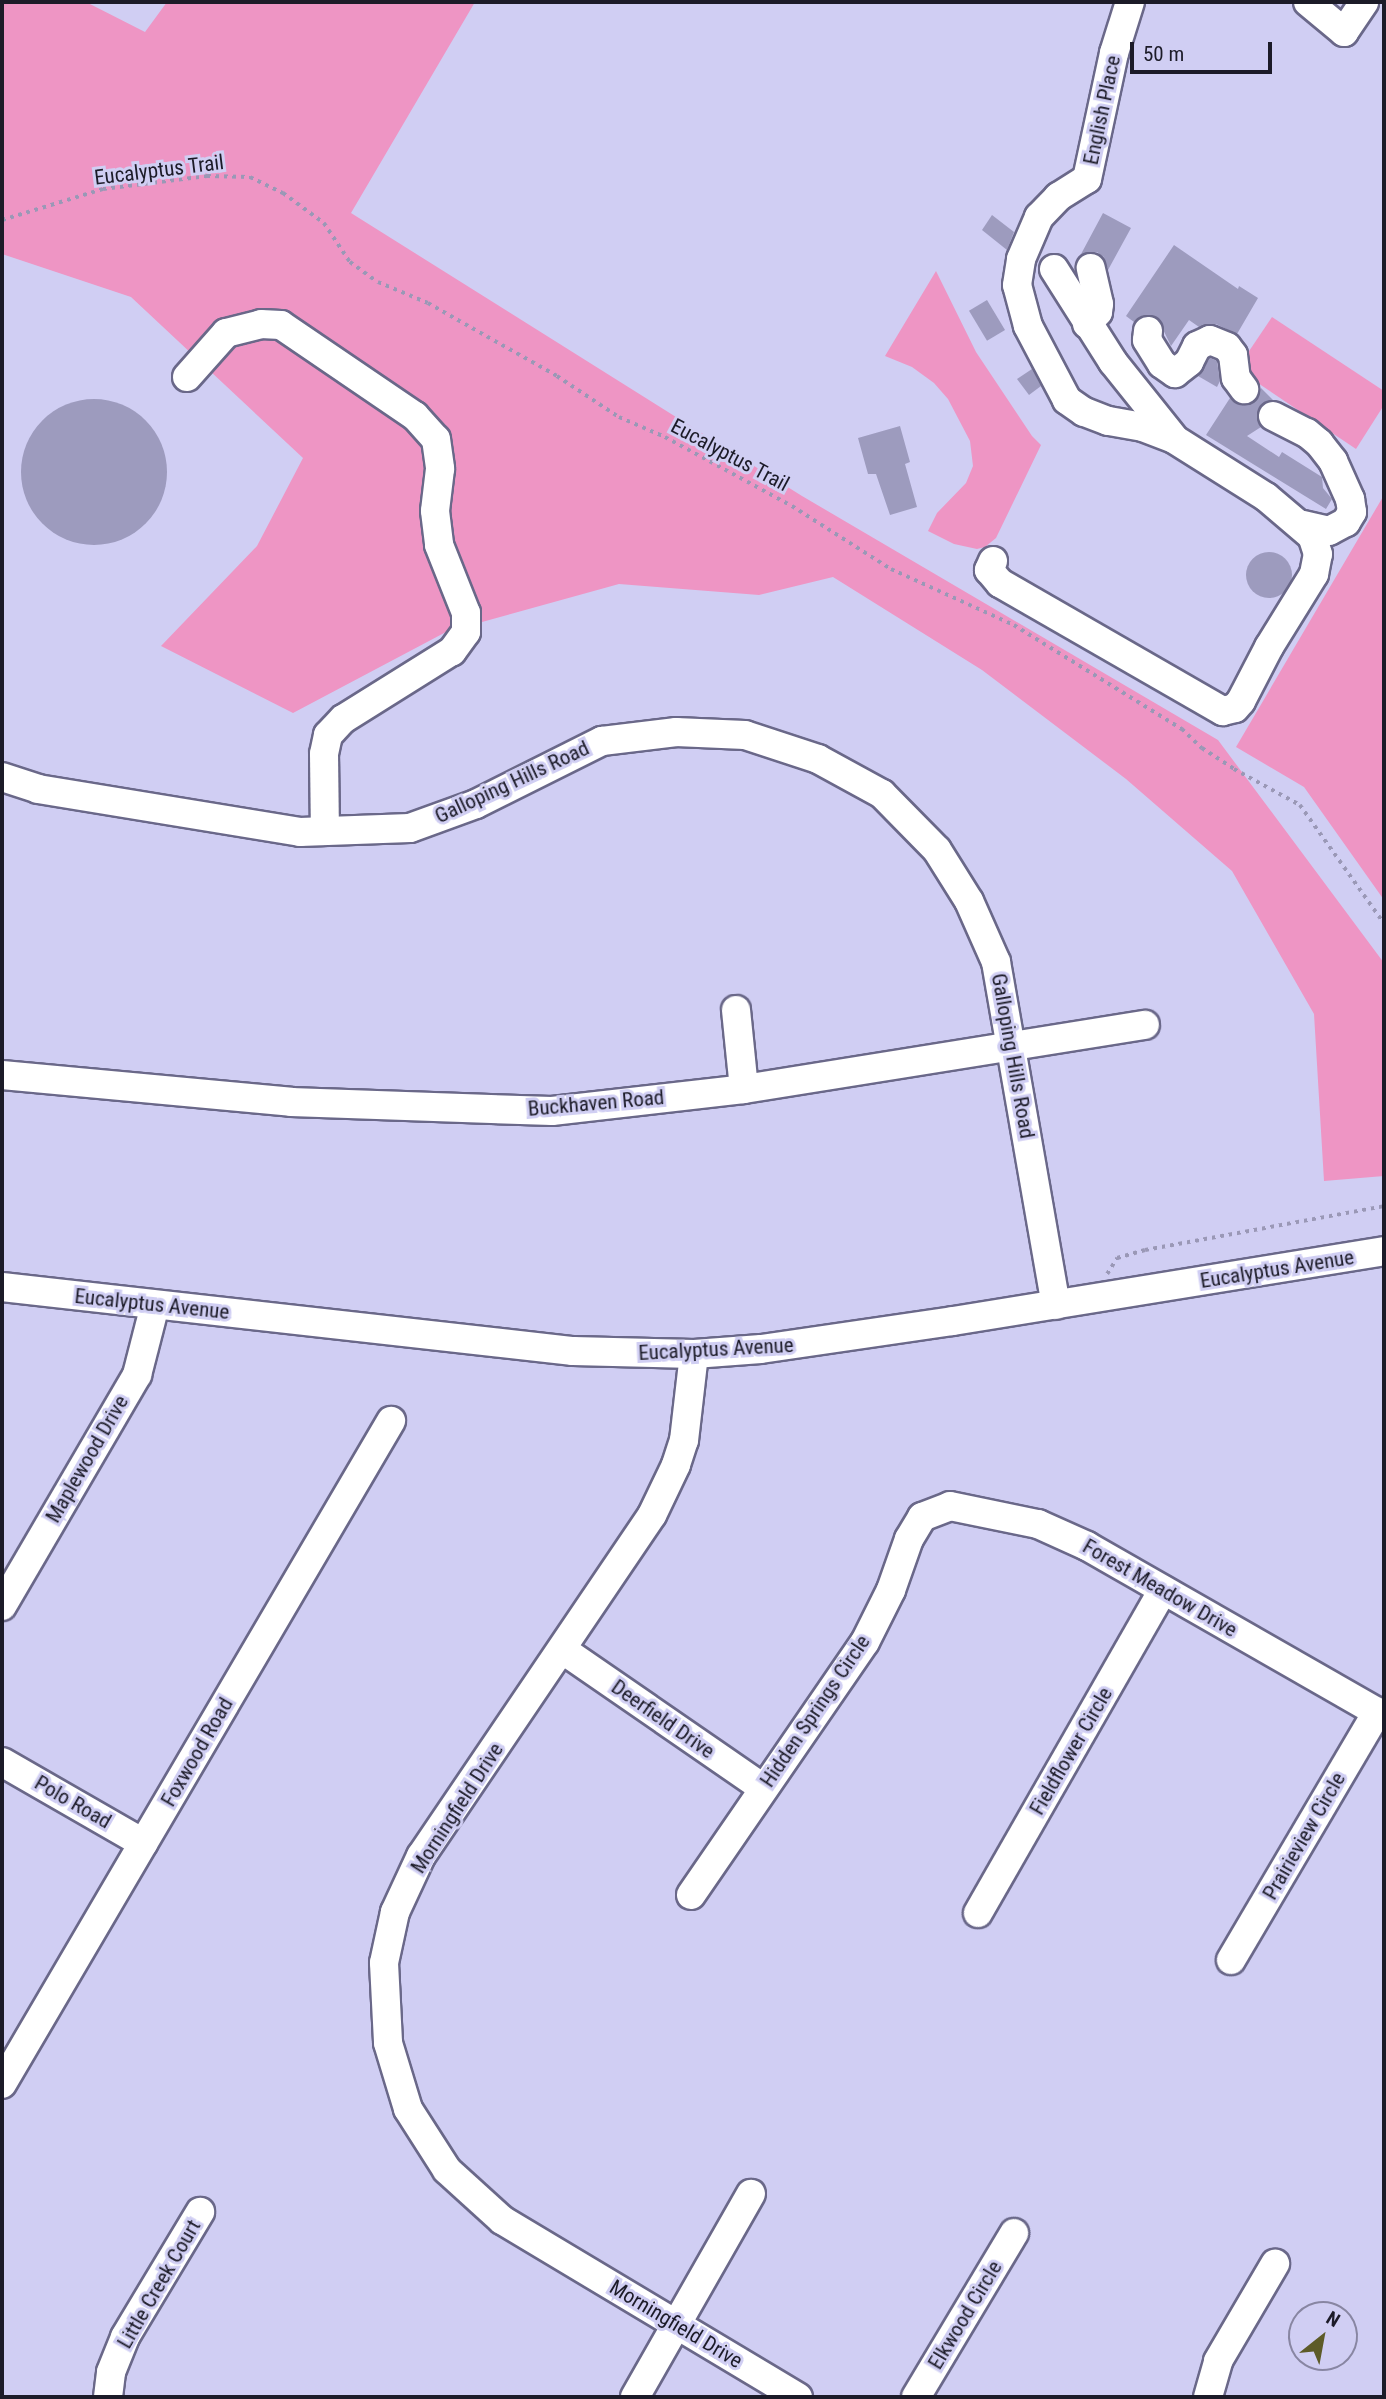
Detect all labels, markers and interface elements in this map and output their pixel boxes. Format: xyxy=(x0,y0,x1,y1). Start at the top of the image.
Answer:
scale bar xyxy=(1134,28,1276,72)
text: 50 m xyxy=(1143,42,1184,66)
street label: English Place xyxy=(1078,53,1126,167)
street label: Eucalyptus Trail xyxy=(93,150,225,190)
street label: Eucalyptus Trail xyxy=(666,413,794,497)
street label: Galloping Hills Road xyxy=(431,735,593,829)
street label: Galloping Hills Road xyxy=(986,971,1040,1141)
street label: Buckhaven Road xyxy=(527,1084,665,1122)
street label: Eucalyptus Avenue xyxy=(1198,1244,1356,1294)
street label: Eucalyptus Avenue xyxy=(73,1283,231,1325)
street label: Eucalyptus Avenue xyxy=(638,1332,794,1366)
street label: Maplewood Drive xyxy=(40,1391,134,1527)
street label: Forest Meadow Drive xyxy=(1078,1534,1242,1642)
street label: Hidden Springs Circle xyxy=(755,1630,875,1792)
street label: Deerfield Drive xyxy=(607,1674,719,1764)
street label: Fieldflower Circle xyxy=(1024,1683,1118,1819)
street label: Foxwood Road xyxy=(156,1693,238,1811)
street label: Morningfield Drive xyxy=(405,1738,509,1878)
street label: Prairieview Circle xyxy=(1257,1768,1351,1904)
street label: Polo Road xyxy=(30,1770,116,1834)
street label: Little Creek Court xyxy=(112,2215,206,2353)
street label: Elkwood Circle xyxy=(923,2256,1007,2374)
street label: Morningfield Drive xyxy=(605,2274,747,2374)
north arrow xyxy=(1288,2301,1358,2371)
text: N xyxy=(1322,2306,1344,2332)

